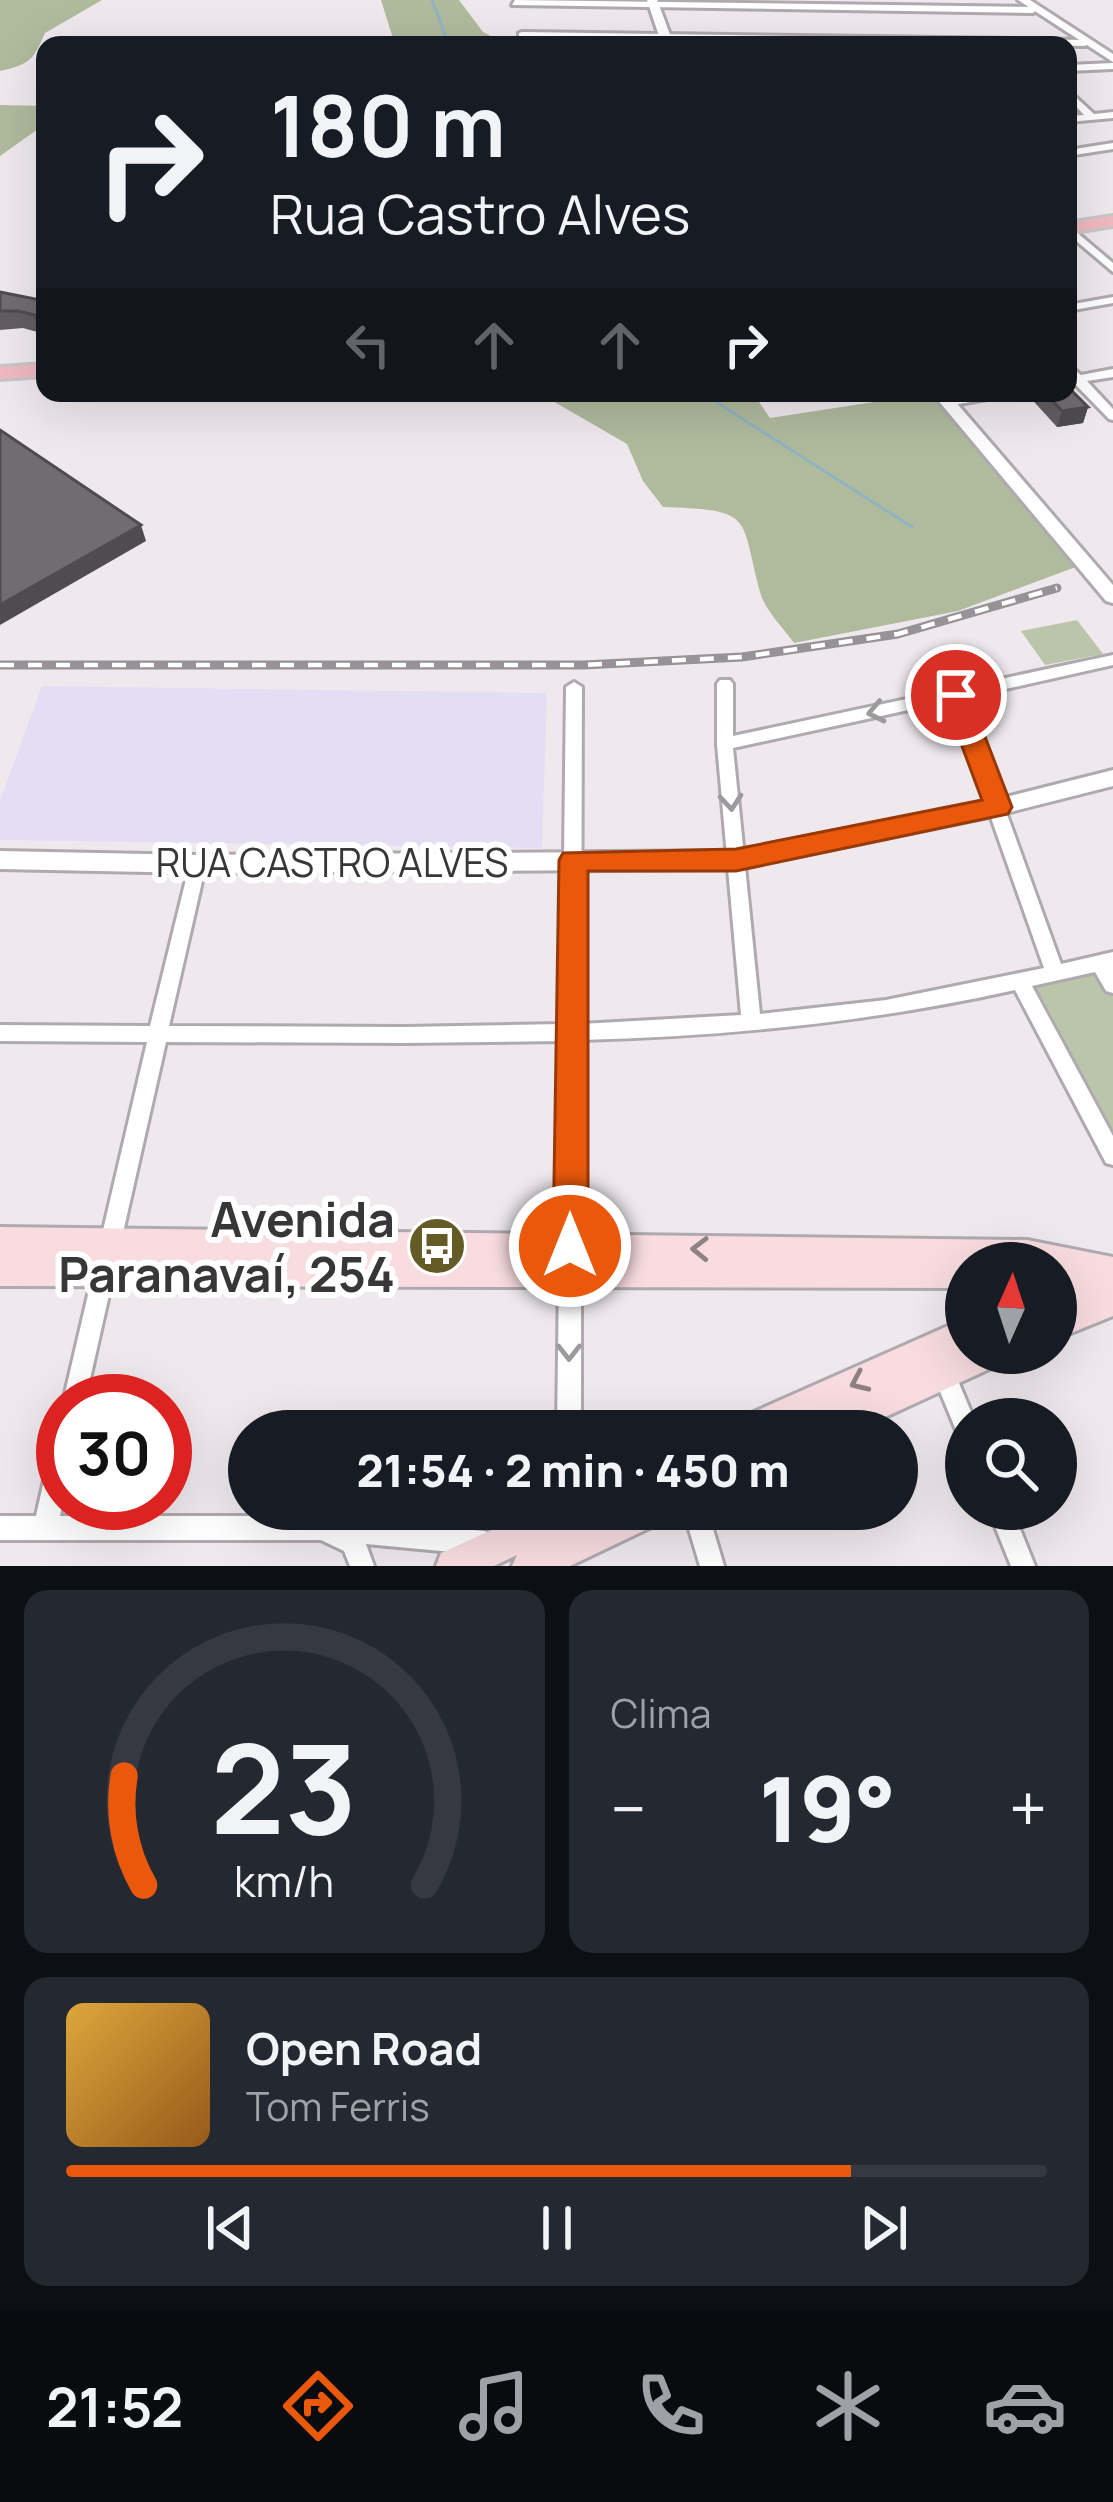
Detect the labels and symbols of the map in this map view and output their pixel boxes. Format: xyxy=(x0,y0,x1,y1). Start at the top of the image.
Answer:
pin xyxy=(905,644,1007,746)
one-way arrow xyxy=(866,698,886,724)
one-way arrow xyxy=(718,793,743,812)
street label: RUA CASTRO ALVES xyxy=(156,835,508,889)
position arrow xyxy=(507,1183,633,1309)
place label: Avenida Paranavaí, 254 xyxy=(58,1186,395,1306)
bus stop icon: Avenida Paranavaí, 254 xyxy=(406,1215,468,1277)
one-way arrow xyxy=(690,1236,709,1262)
north arrow xyxy=(945,1242,1077,1374)
one-way arrow xyxy=(556,1344,582,1362)
one-way arrow xyxy=(850,1368,871,1391)
speed limit sign: 30 xyxy=(36,1374,192,1530)

